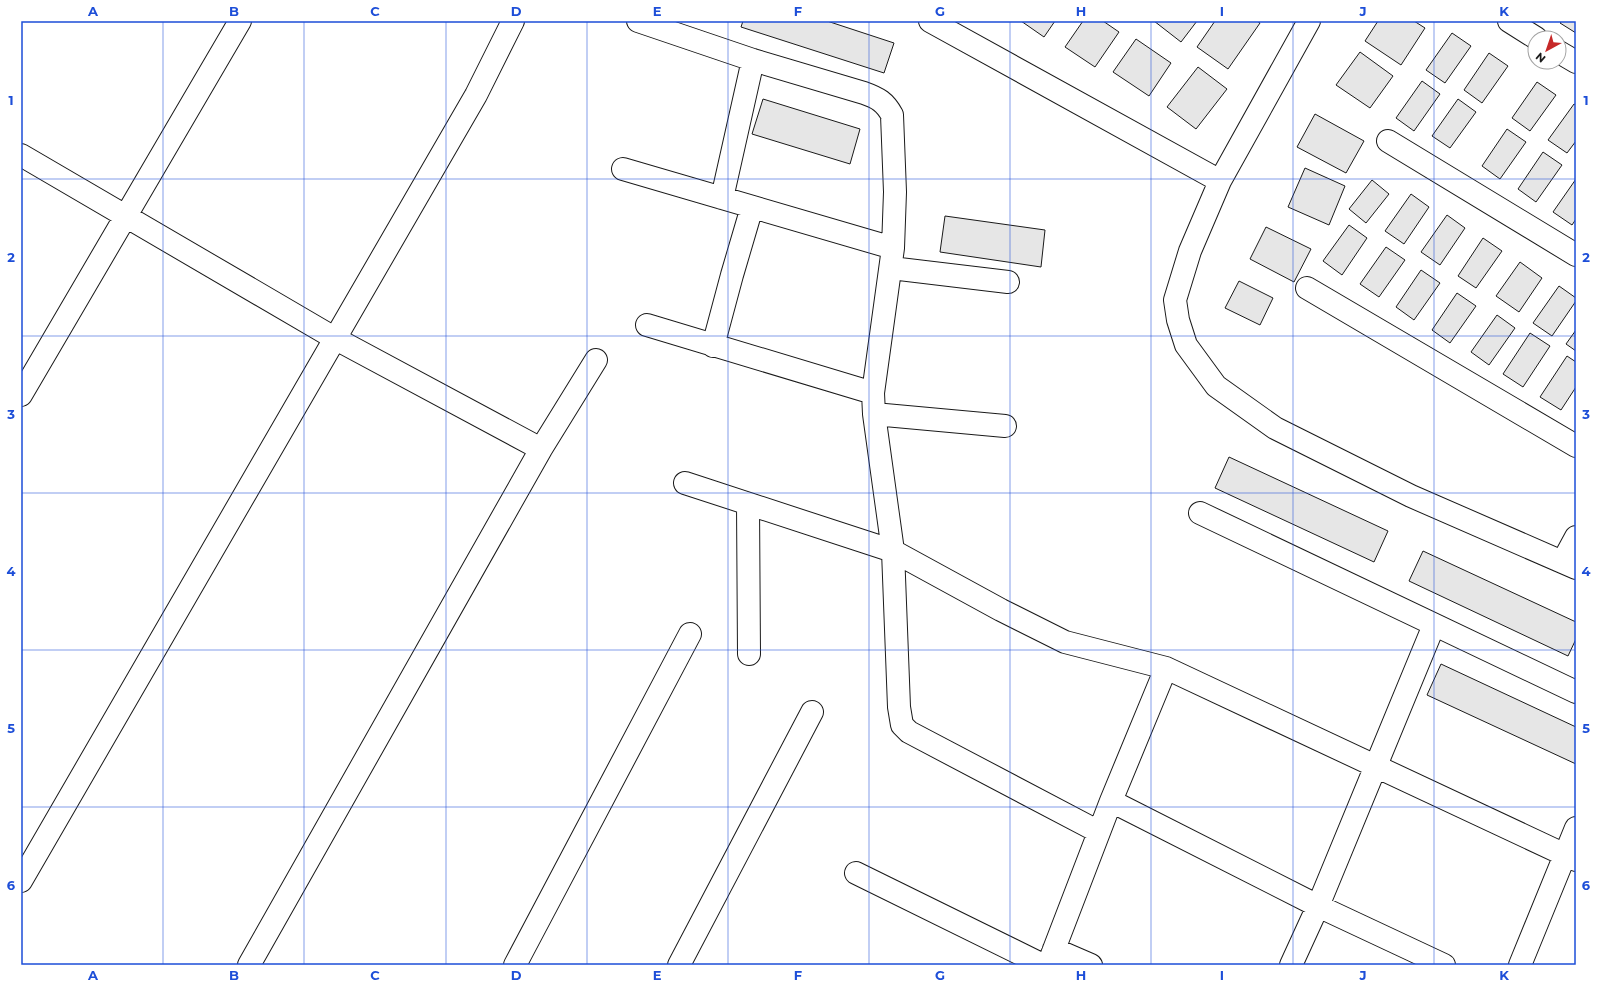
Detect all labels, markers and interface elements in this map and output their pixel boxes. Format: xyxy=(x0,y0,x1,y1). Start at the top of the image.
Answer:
text: A xyxy=(87,3,99,19)
text: B xyxy=(229,3,239,19)
text: C xyxy=(370,3,380,19)
text: D xyxy=(511,3,522,19)
text: E xyxy=(653,3,662,19)
text: F xyxy=(794,3,802,19)
text: G xyxy=(935,3,945,19)
text: H xyxy=(1076,3,1086,19)
text: I xyxy=(1220,3,1224,19)
text: J xyxy=(1358,3,1367,19)
text: K xyxy=(1499,3,1509,19)
north arrow xyxy=(1527,30,1567,70)
text: N xyxy=(1533,49,1548,66)
text: 1 xyxy=(8,92,14,108)
text: 1 xyxy=(1583,92,1589,108)
text: 2 xyxy=(7,249,15,265)
text: 2 xyxy=(1582,249,1590,265)
text: 3 xyxy=(6,406,15,422)
text: 3 xyxy=(1581,406,1590,422)
text: 4 xyxy=(7,563,16,579)
text: 4 xyxy=(1582,563,1591,579)
text: 5 xyxy=(7,720,15,736)
text: 5 xyxy=(1582,720,1590,736)
text: 6 xyxy=(7,877,16,893)
text: 6 xyxy=(1582,877,1591,893)
text: A xyxy=(87,967,99,983)
text: B xyxy=(229,967,239,983)
text: C xyxy=(370,967,380,983)
text: D xyxy=(511,967,522,983)
text: E xyxy=(653,967,662,983)
text: F xyxy=(794,967,802,983)
text: G xyxy=(935,967,945,983)
text: H xyxy=(1076,967,1086,983)
text: I xyxy=(1220,967,1224,983)
text: J xyxy=(1358,967,1367,983)
text: K xyxy=(1499,967,1509,983)

